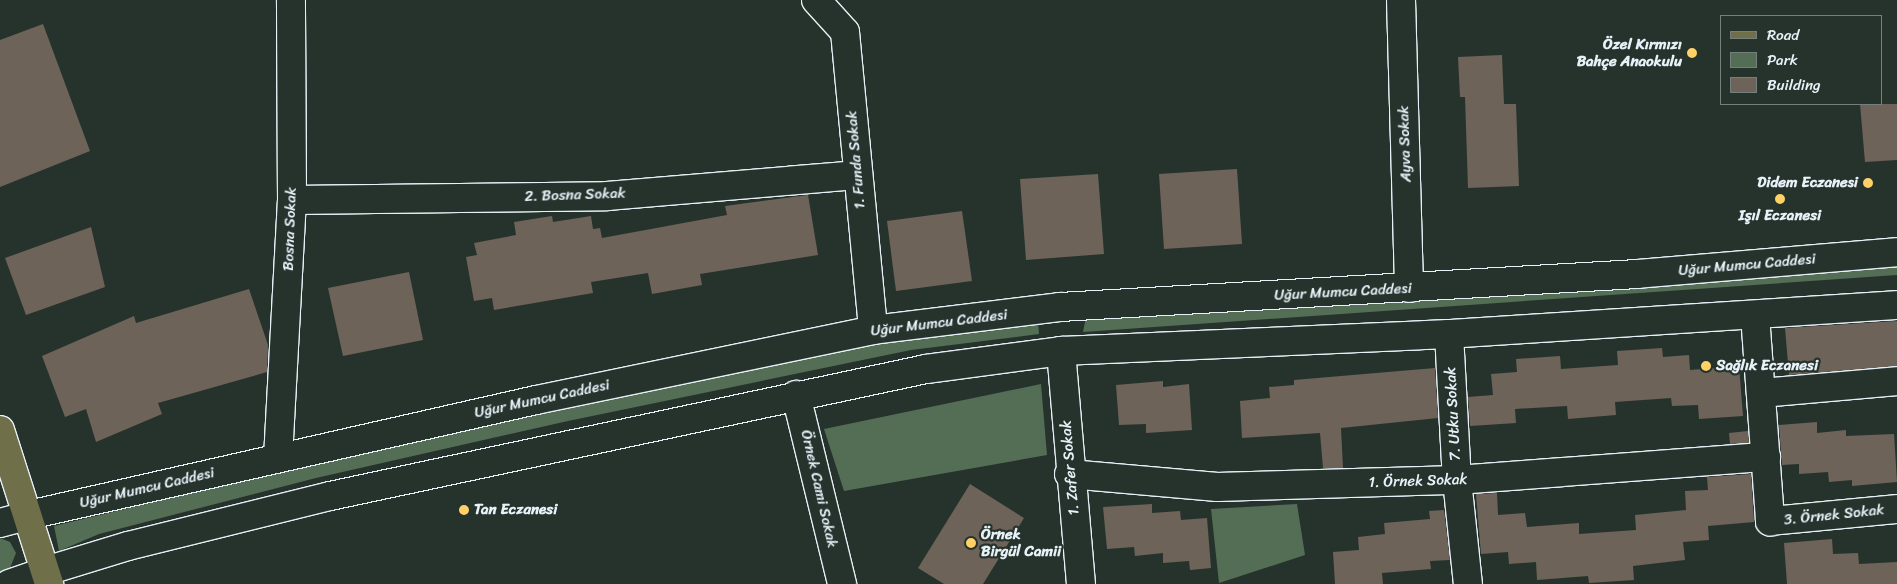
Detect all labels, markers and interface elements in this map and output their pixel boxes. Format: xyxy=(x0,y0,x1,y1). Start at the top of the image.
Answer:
legend xyxy=(1720,15,1882,105)
text: Road xyxy=(1767,22,1799,48)
place label: Özel Kırmızı Bahçe Anaokulu xyxy=(1577,35,1682,70)
marker: Özel Kırmızı Bahçe Anaokulu xyxy=(1686,47,1698,59)
text: Park xyxy=(1767,47,1798,73)
text: Building xyxy=(1767,72,1821,98)
street label: Ayva Sokak xyxy=(1395,105,1415,183)
street label: 1. Funda Sokak xyxy=(843,110,869,210)
place label: Didem Eczanesi xyxy=(1756,174,1858,192)
marker: Didem Eczanesi xyxy=(1862,177,1874,189)
street label: 2. Bosna Sokak xyxy=(524,184,626,206)
street label: Bosna Sokak xyxy=(280,187,300,271)
marker: Işıl Eczanesi xyxy=(1774,193,1786,205)
place label: Işıl Eczanesi xyxy=(1739,207,1821,225)
street label: Uğur Mumcu Caddesi xyxy=(1678,250,1816,280)
street label: Uğur Mumcu Caddesi xyxy=(1274,279,1412,305)
street label: Uğur Mumcu Caddesi xyxy=(870,306,1008,340)
place label: Sağlık Eczanesi xyxy=(1716,357,1818,375)
marker: Sağlık Eczanesi xyxy=(1700,360,1712,372)
street label: 7. Utku Sokak xyxy=(1442,367,1464,461)
street label: Uğur Mumcu Caddesi xyxy=(473,376,611,422)
street label: 1. Zafer Sokak xyxy=(1057,420,1083,516)
street label: Örnek Cami Sokak xyxy=(797,428,841,550)
street label: Uğur Mumcu Caddesi xyxy=(78,464,216,512)
street label: 1. Örnek Sokak xyxy=(1368,470,1468,492)
place label: Tan Eczanesi xyxy=(474,501,558,519)
street label: 3. Örnek Sokak xyxy=(1783,501,1885,529)
marker: Tan Eczanesi xyxy=(458,504,470,516)
place label: Örnek Birgül Camii xyxy=(981,525,1061,560)
marker: Örnek Birgül Camii xyxy=(965,537,977,549)

